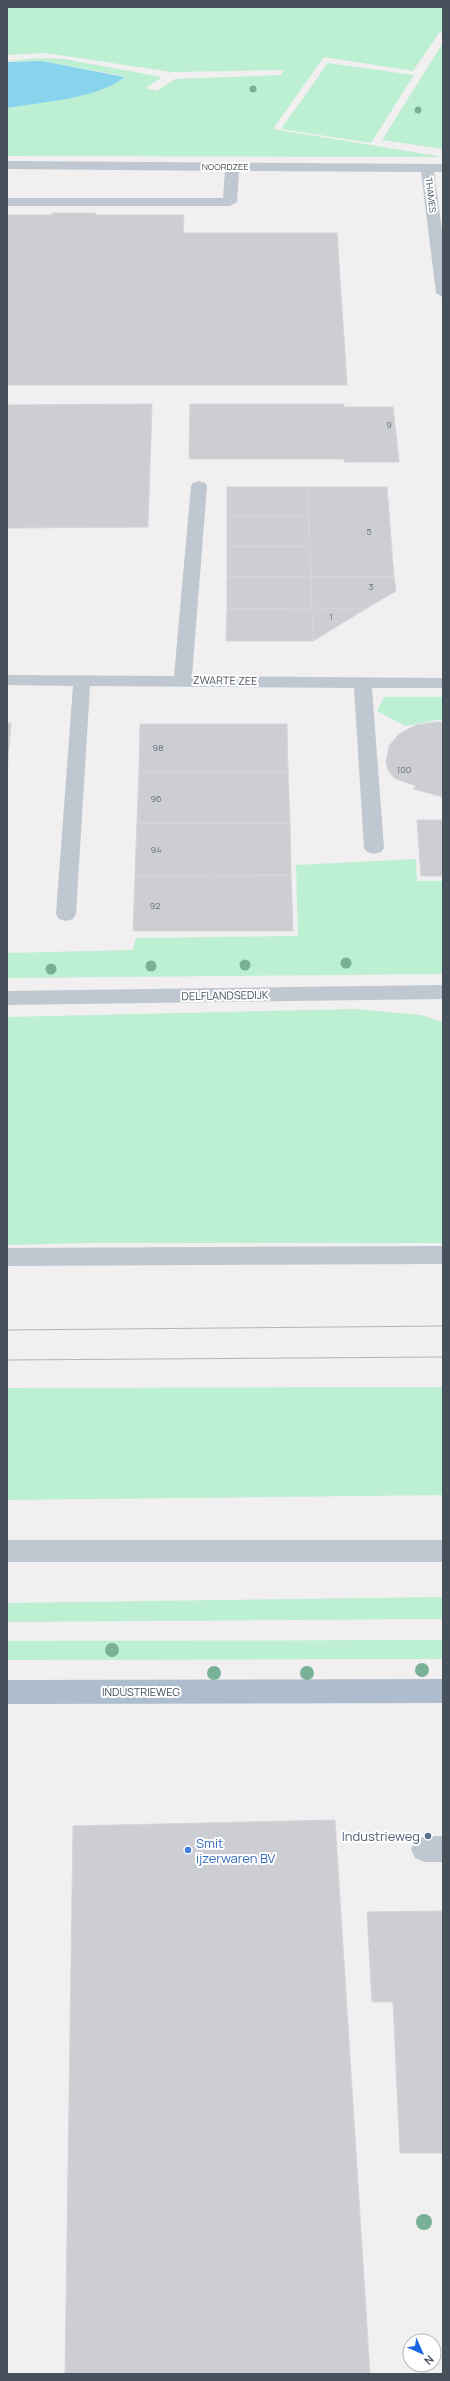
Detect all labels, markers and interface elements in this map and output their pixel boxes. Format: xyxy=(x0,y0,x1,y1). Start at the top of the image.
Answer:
street label: NOORDZEE xyxy=(202,160,248,173)
street label: THAMES xyxy=(422,177,440,214)
house number: 9 xyxy=(386,418,392,431)
house number: 5 xyxy=(366,525,372,538)
house number: 3 xyxy=(369,580,374,593)
house number: 1 xyxy=(329,610,333,623)
street label: ZWARTE ZEE xyxy=(193,672,257,688)
house number: 98 xyxy=(153,741,163,754)
house number: 100 xyxy=(397,763,411,776)
house number: 96 xyxy=(150,792,162,805)
house number: 94 xyxy=(151,843,161,856)
house number: 92 xyxy=(150,899,160,912)
street label: DELFLANDSEDIJK xyxy=(181,987,269,1003)
street label: INDUSTRIEWEG xyxy=(102,1684,180,1699)
place label: Industrieweg xyxy=(342,1827,420,1845)
marker: Industrieweg xyxy=(423,1831,433,1841)
place label: Smit ijzerwaren BV xyxy=(196,1834,276,1867)
marker: Smit ijzerwaren BV xyxy=(183,1845,193,1855)
north arrow xyxy=(402,2333,442,2373)
text: N xyxy=(421,2352,438,2369)

